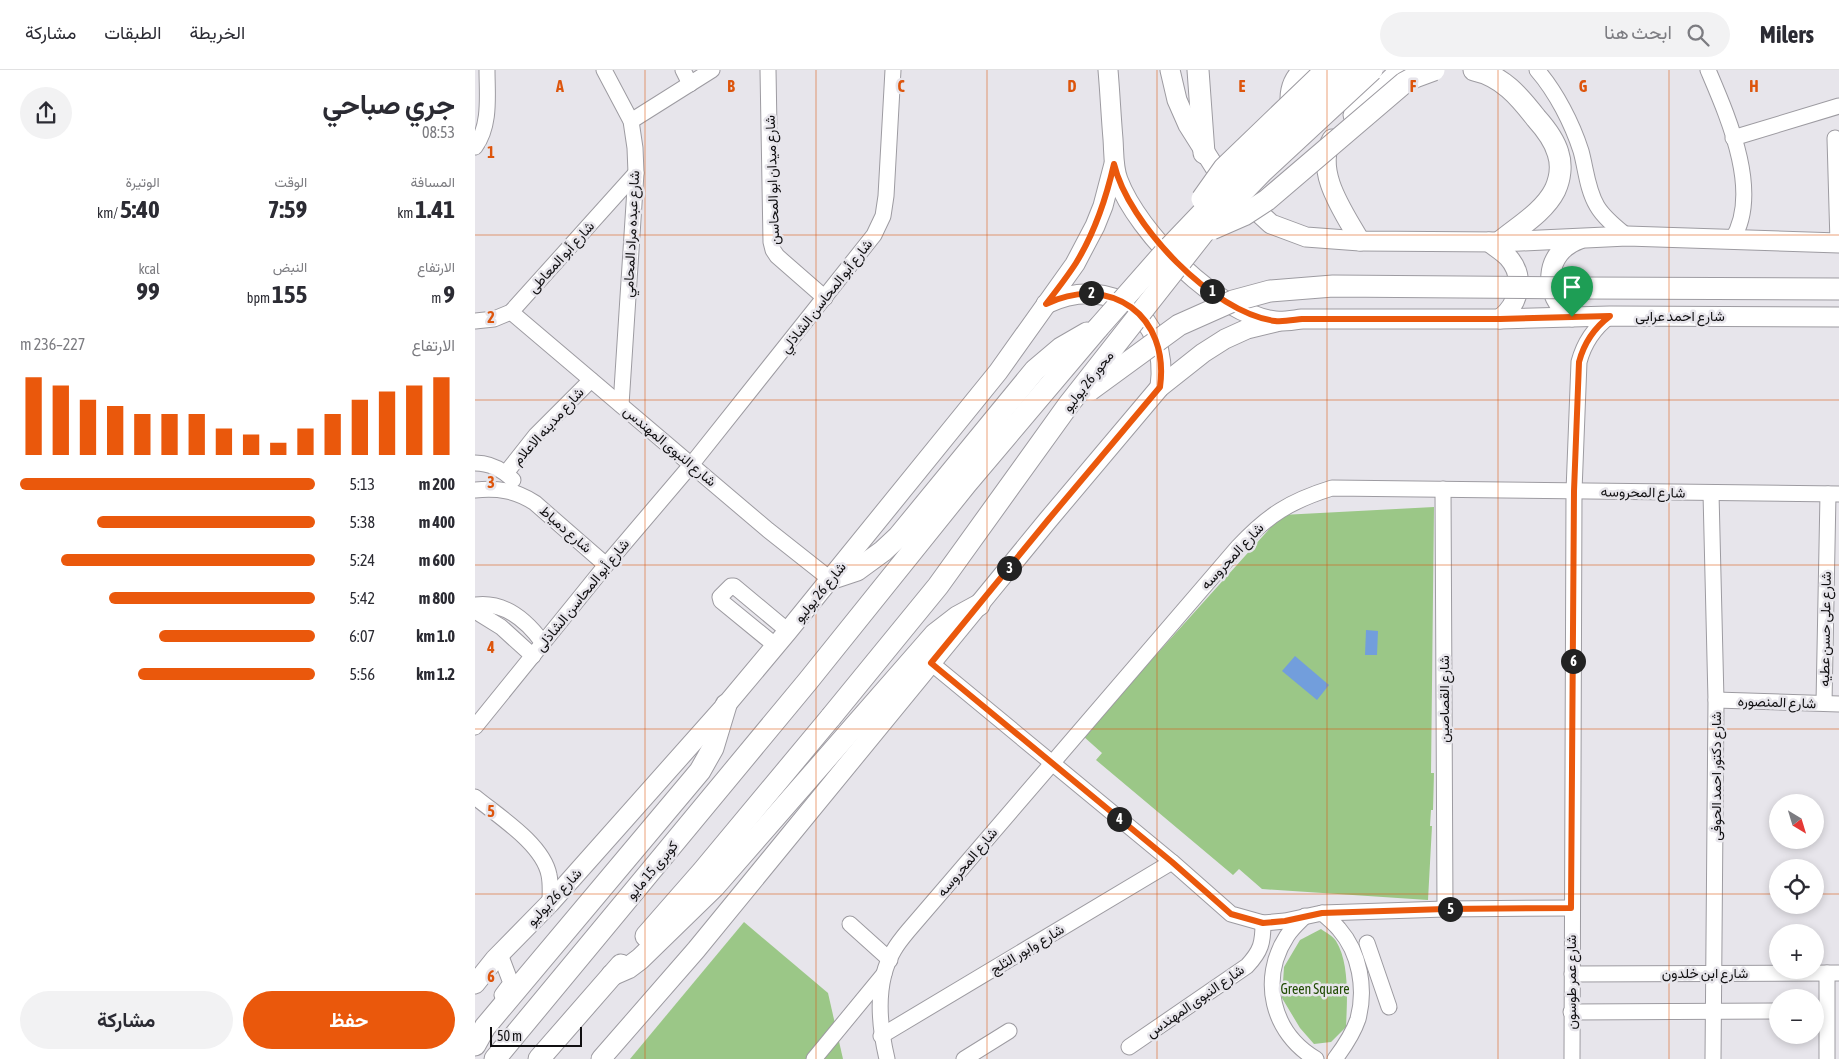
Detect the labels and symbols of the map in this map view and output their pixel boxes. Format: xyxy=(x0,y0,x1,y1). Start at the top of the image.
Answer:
text: A xyxy=(555,77,564,95)
text: B xyxy=(727,77,735,95)
text: C xyxy=(897,77,905,95)
text: D xyxy=(1068,77,1077,95)
text: E xyxy=(1239,77,1246,95)
text: F xyxy=(1410,77,1417,95)
text: G xyxy=(1579,77,1588,95)
text: H xyxy=(1749,77,1759,95)
street label: شارع ميدان ابو المحاسن xyxy=(762,115,785,245)
text: 1 xyxy=(487,143,495,161)
street label: شارع عبده مراد المحامي xyxy=(620,170,646,298)
street label: شارع أبو المعاطى xyxy=(525,218,600,298)
street label: شارع أبو المحاسن الشاذلي xyxy=(777,236,878,358)
pin xyxy=(1551,266,1593,317)
pin: 1 xyxy=(1199,278,1225,304)
pin: 2 xyxy=(1079,280,1103,306)
text: 2 xyxy=(487,308,495,326)
street label: شارع احمد عرابى xyxy=(1635,308,1725,327)
street label: محور 26 يوليو xyxy=(1059,348,1117,415)
street label: شارع مدينه الاعلام xyxy=(509,384,589,470)
street label: شارع النبوى المهندس xyxy=(619,403,720,492)
text: 3 xyxy=(487,473,495,491)
street label: شارع المحروسه xyxy=(1600,483,1685,504)
street label: شارع دمياط xyxy=(535,502,595,558)
street label: شارع المحروسه xyxy=(1197,520,1269,594)
street label: شارع أبو المحاسن الشاذلى xyxy=(532,536,635,656)
pin: 3 xyxy=(997,556,1021,580)
street label: شارع 26 يوليو xyxy=(791,559,851,627)
street label: شارع على حسن عطيه xyxy=(1816,571,1837,687)
text: 4 xyxy=(486,638,495,656)
pin: 6 xyxy=(1561,648,1585,674)
street label: شارع القصاصين xyxy=(1436,655,1455,743)
street label: شارع المنصوره xyxy=(1737,693,1817,714)
street label: شارع دكتور احمد الحوفى xyxy=(1708,711,1727,841)
north arrow xyxy=(1769,794,1824,849)
text: 5 xyxy=(487,802,495,820)
pin: 4 xyxy=(1107,806,1131,832)
street label: شارع المحروسه xyxy=(934,824,1003,901)
street label: كوبرى 15 مايو xyxy=(623,838,682,903)
street label: شارع 26 يوليو xyxy=(523,865,587,931)
pin: 5 xyxy=(1437,896,1463,922)
street label: شارع وابور الثلج xyxy=(987,921,1068,980)
street label: شارع عمر طوسون xyxy=(1563,935,1582,1029)
street label: شارع النبوى المهندس xyxy=(1143,961,1249,1043)
street label: شارع ابن خلدون xyxy=(1662,965,1748,984)
text: 6 xyxy=(487,967,495,985)
park label: Green Square xyxy=(1280,981,1350,997)
scale bar xyxy=(490,1024,583,1047)

